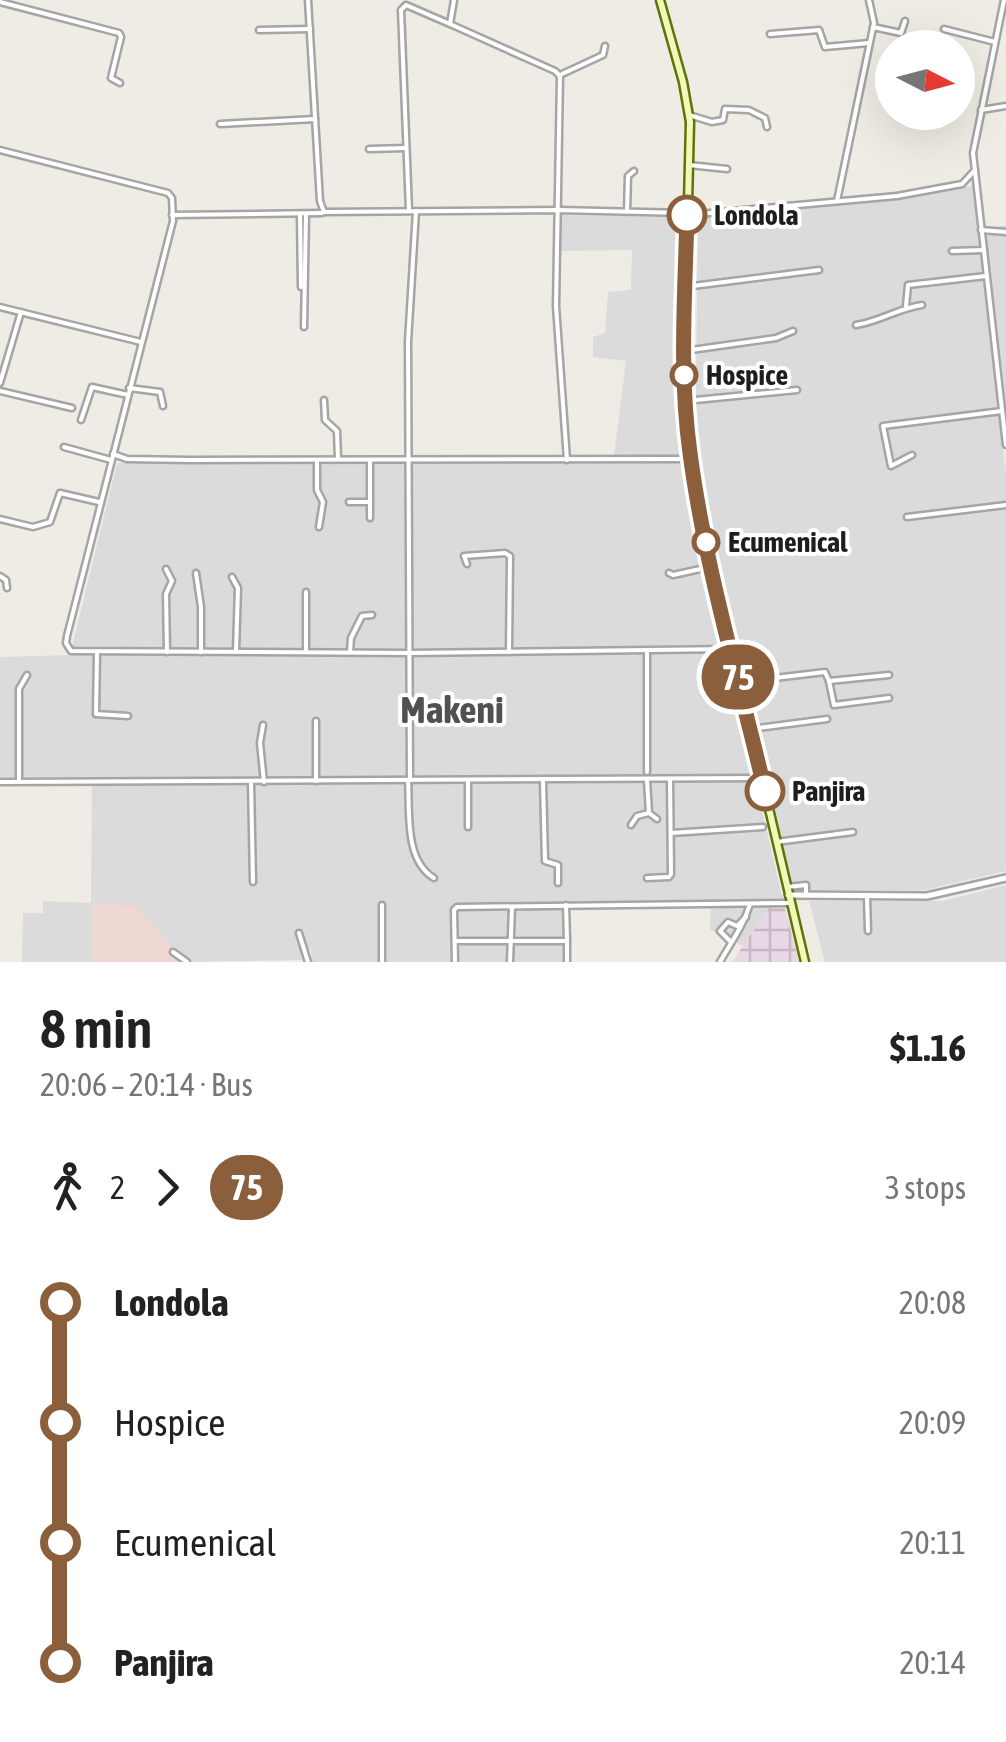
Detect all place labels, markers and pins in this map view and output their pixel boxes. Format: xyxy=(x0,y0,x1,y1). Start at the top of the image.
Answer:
marker: Londola xyxy=(668,196,706,234)
place label: Londola xyxy=(714,199,798,231)
place label: Hospice xyxy=(706,359,788,391)
marker: Hospice xyxy=(671,362,697,388)
place label: Ecumenical xyxy=(728,526,848,558)
marker: Ecumenical xyxy=(693,529,719,555)
marker: Panjira xyxy=(746,772,784,810)
place label: Panjira xyxy=(792,775,865,807)

